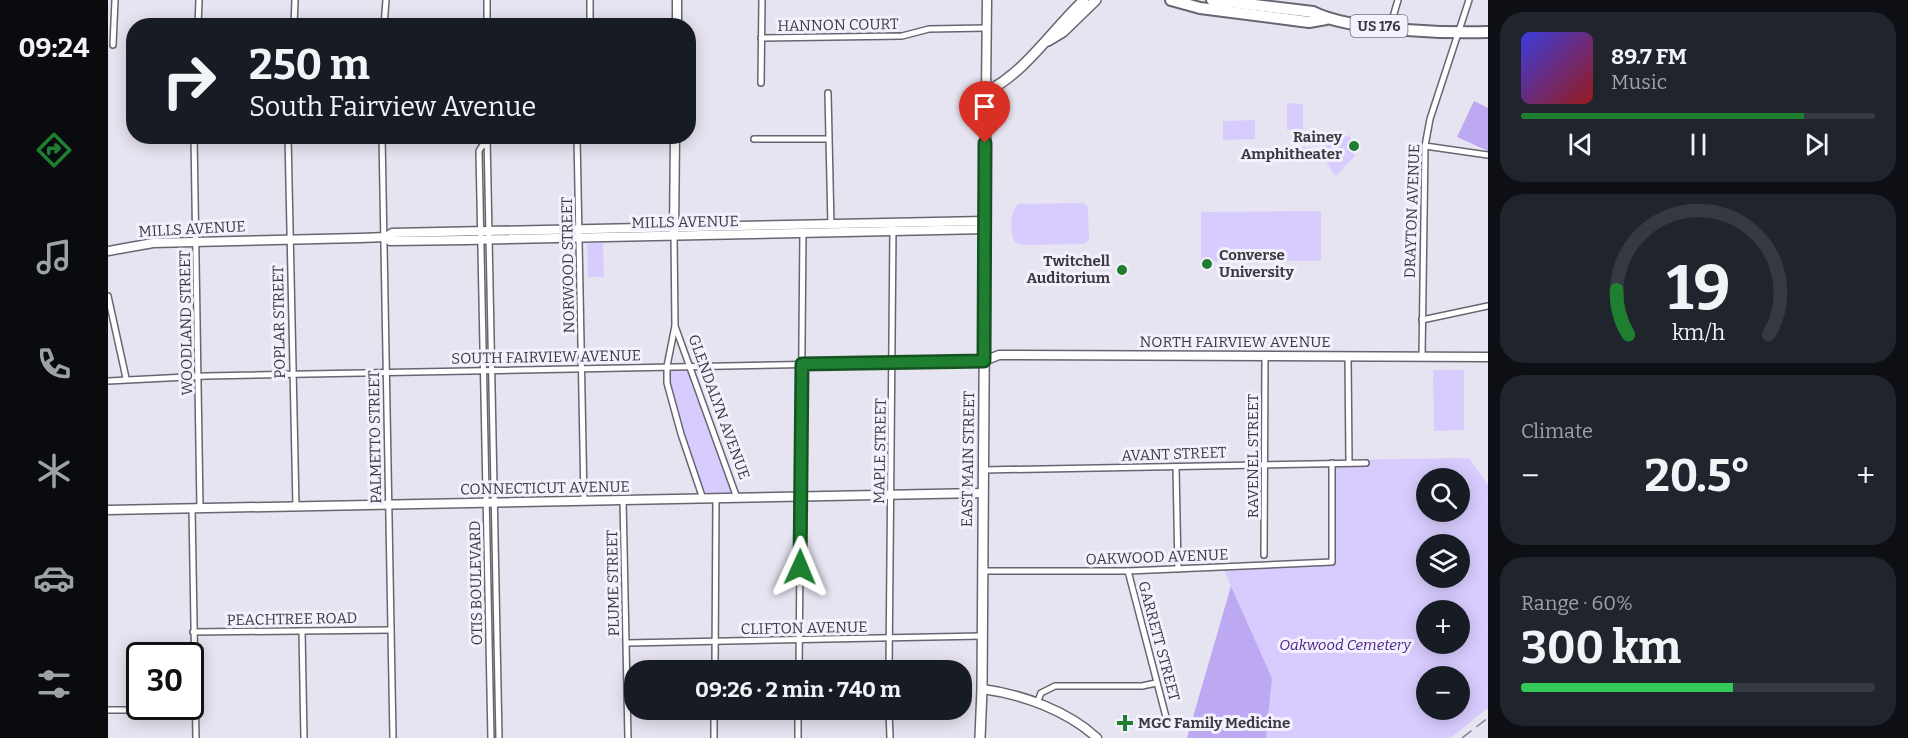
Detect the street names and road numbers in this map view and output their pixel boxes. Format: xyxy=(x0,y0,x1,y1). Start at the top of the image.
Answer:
street label: HANNON COURT xyxy=(777,15,899,35)
road number: US 176 xyxy=(1350,15,1408,37)
street label: DRAYTON AVENUE xyxy=(1401,144,1423,278)
street label: NORWOOD STREET xyxy=(558,196,578,333)
street label: MILLS AVENUE xyxy=(631,212,739,232)
street label: MILLS AVENUE xyxy=(138,217,246,241)
street label: WOODLAND STREET xyxy=(176,250,196,396)
street label: POPLAR STREET xyxy=(269,265,289,379)
street label: GLENDALYN AVENUE xyxy=(684,332,754,482)
street label: NORTH FAIRVIEW AVENUE xyxy=(1139,333,1331,351)
street label: SOUTH FAIRVIEW AVENUE xyxy=(451,346,641,368)
street label: PALMETTO STREET xyxy=(365,370,385,504)
street label: EAST MAIN STREET xyxy=(958,390,978,527)
street label: RAVENEL STREET xyxy=(1244,394,1262,518)
street label: MAPLE STREET xyxy=(870,398,890,504)
street label: AVANT STREET xyxy=(1121,443,1227,465)
street label: CONNECTICUT AVENUE xyxy=(460,478,630,498)
street label: OTIS BOULEVARD xyxy=(466,520,486,646)
street label: PLUME STREET xyxy=(603,529,623,636)
street label: OAKWOOD AVENUE xyxy=(1085,546,1229,568)
street label: GARRETT STREET xyxy=(1134,579,1184,703)
street label: PEACHTREE ROAD xyxy=(227,609,357,629)
street label: CLIFTON AVENUE xyxy=(740,618,868,638)

